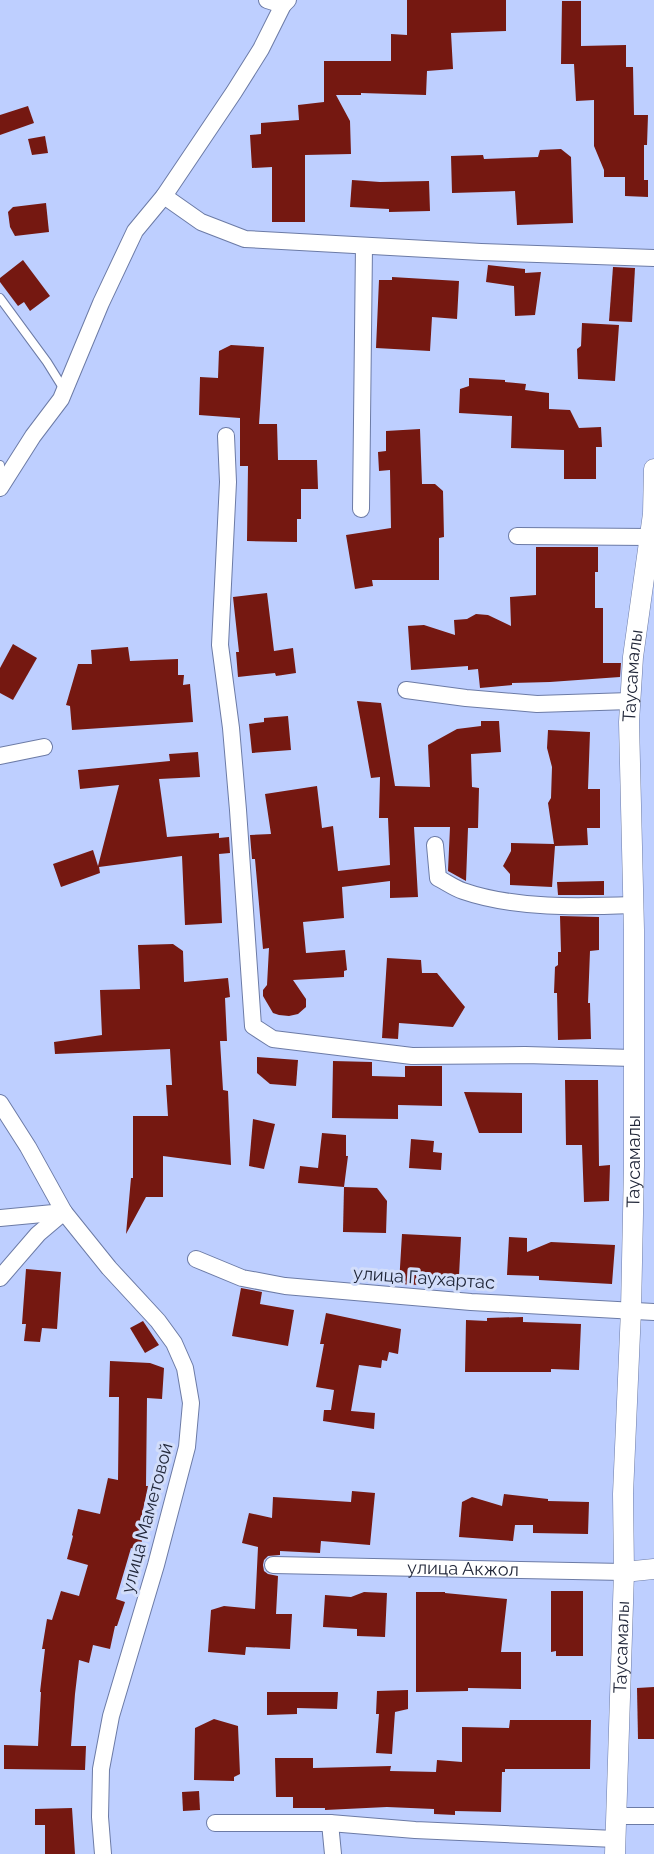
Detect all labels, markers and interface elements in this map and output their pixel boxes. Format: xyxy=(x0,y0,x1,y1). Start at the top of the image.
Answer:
street label: Таусамалы xyxy=(618,628,647,722)
street label: Таусамалы xyxy=(622,1115,644,1208)
street label: улица Гаухартас xyxy=(352,1262,496,1293)
street label: улица Маметовой xyxy=(116,1441,177,1595)
street label: улица Акжол xyxy=(407,1557,519,1580)
street label: Таусамалы xyxy=(609,1600,633,1694)

